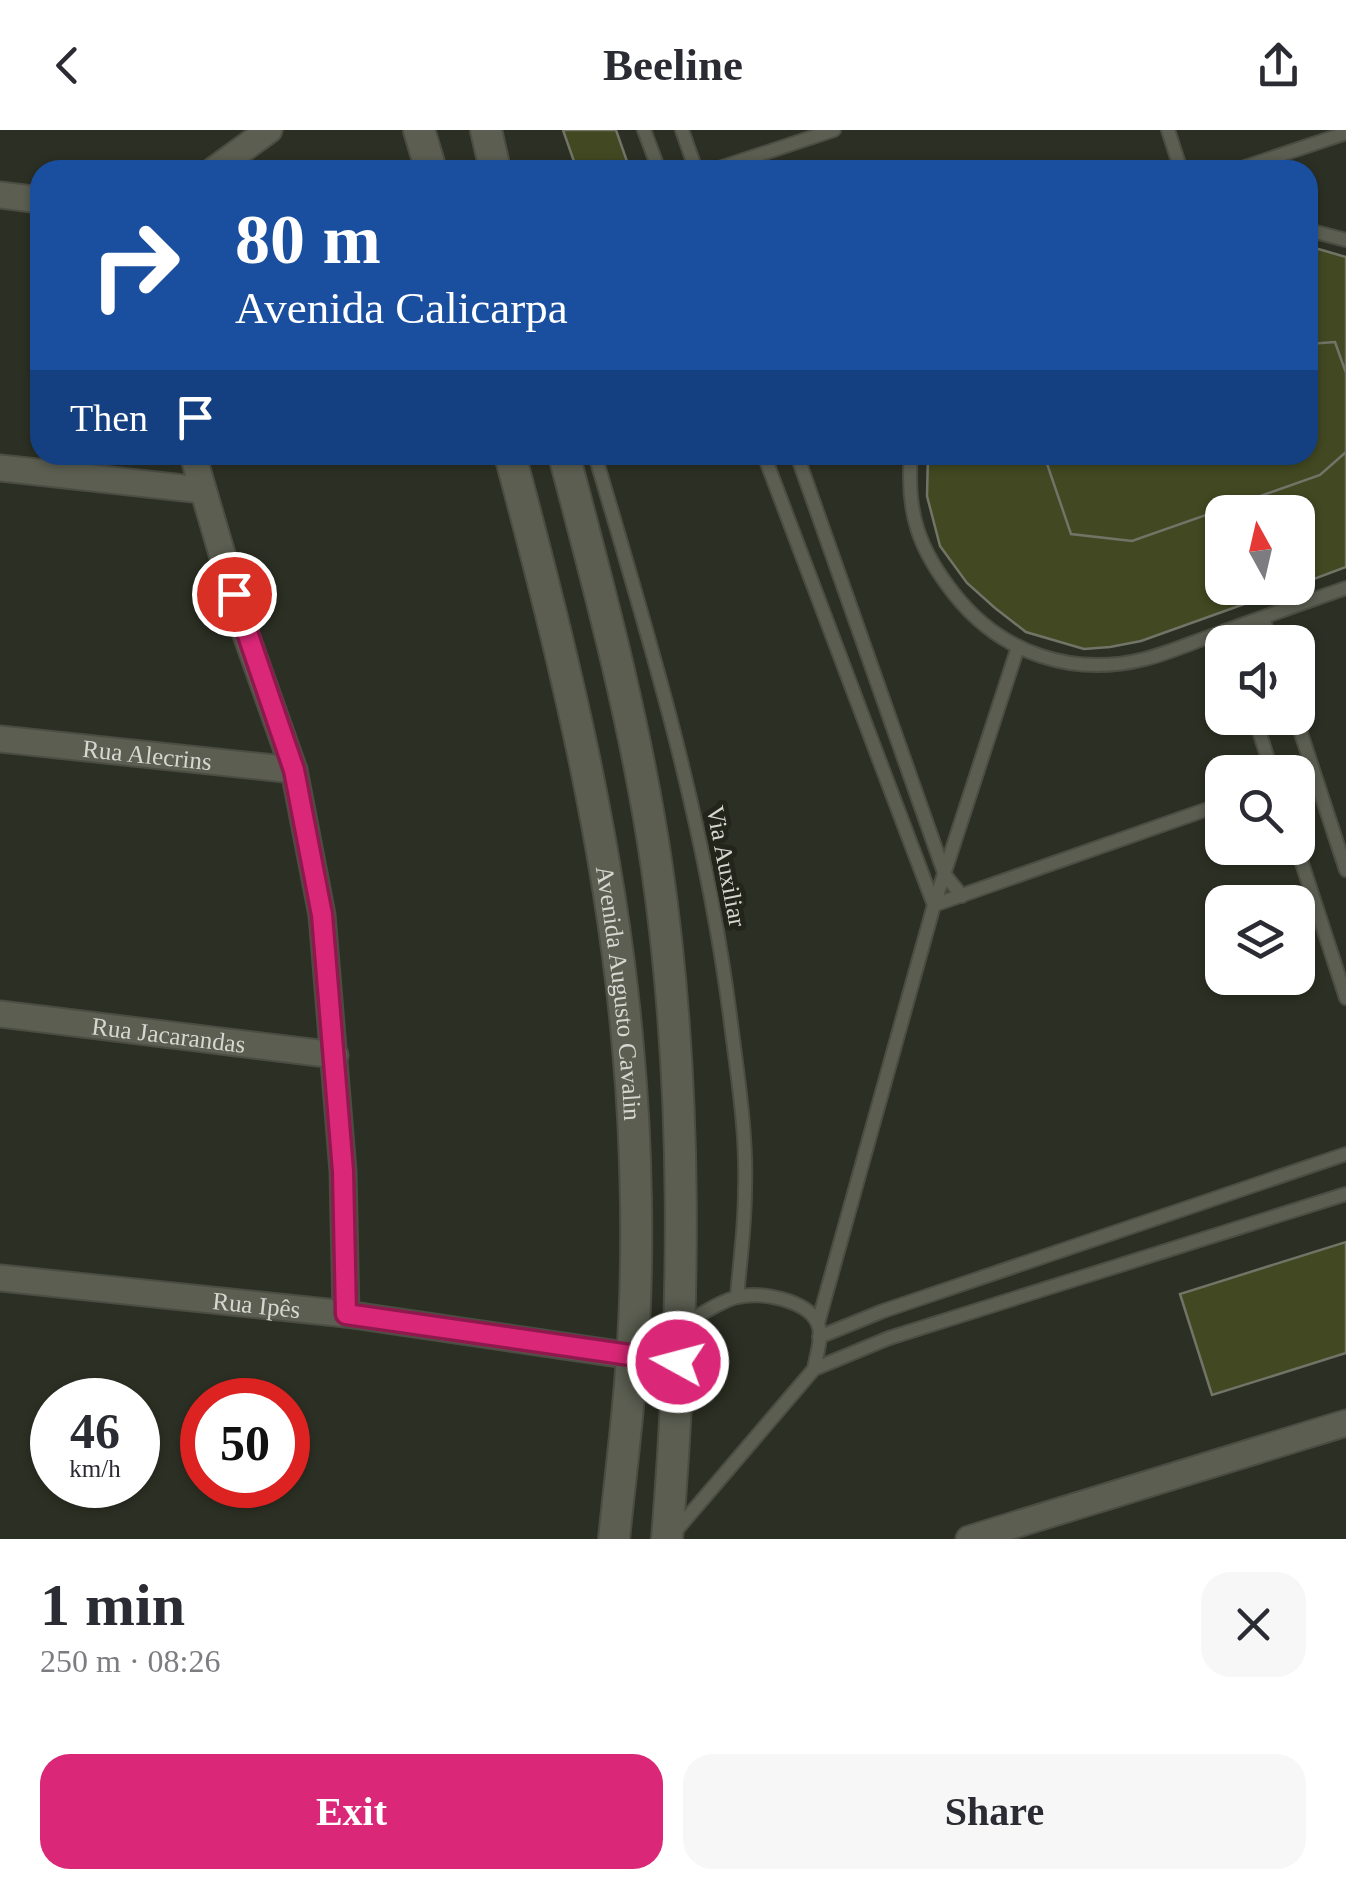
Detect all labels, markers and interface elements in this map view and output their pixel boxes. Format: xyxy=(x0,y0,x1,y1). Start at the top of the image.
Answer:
icon: back xyxy=(40,38,95,93)
icon: share xyxy=(1251,38,1306,93)
text: Beeline xyxy=(603,40,743,90)
icon: right xyxy=(70,200,200,330)
text: 80 m xyxy=(235,201,381,278)
text: Avenida Calicarpa xyxy=(235,283,568,333)
icon: arrive xyxy=(168,390,223,445)
text: Then xyxy=(70,397,148,439)
north arrow xyxy=(1205,495,1315,605)
map controls xyxy=(1205,495,1315,995)
pin xyxy=(192,552,277,637)
icon: arrive xyxy=(207,567,262,622)
button: sound xyxy=(1205,625,1315,735)
street label: Rua Alecrins xyxy=(81,735,213,775)
button: search xyxy=(1205,755,1315,865)
street label: Via Auxiliar xyxy=(702,803,752,930)
street label: Avenida Augusto Cavalin xyxy=(591,864,646,1122)
button: layers xyxy=(1205,885,1315,995)
street label: Rua Jacarandas xyxy=(90,1012,247,1058)
street label: Rua Ipês xyxy=(211,1287,302,1323)
position arrow xyxy=(626,1310,730,1414)
speed limit sign: 50 xyxy=(180,1378,310,1508)
text: 46 xyxy=(70,1403,120,1459)
text: km/h xyxy=(69,1455,121,1482)
text: 1 min xyxy=(40,1572,185,1638)
button: close xyxy=(1201,1572,1306,1677)
text: 250 m · 08:26 xyxy=(40,1643,220,1679)
button: Exit xyxy=(40,1754,663,1869)
button: Share xyxy=(683,1754,1306,1869)

